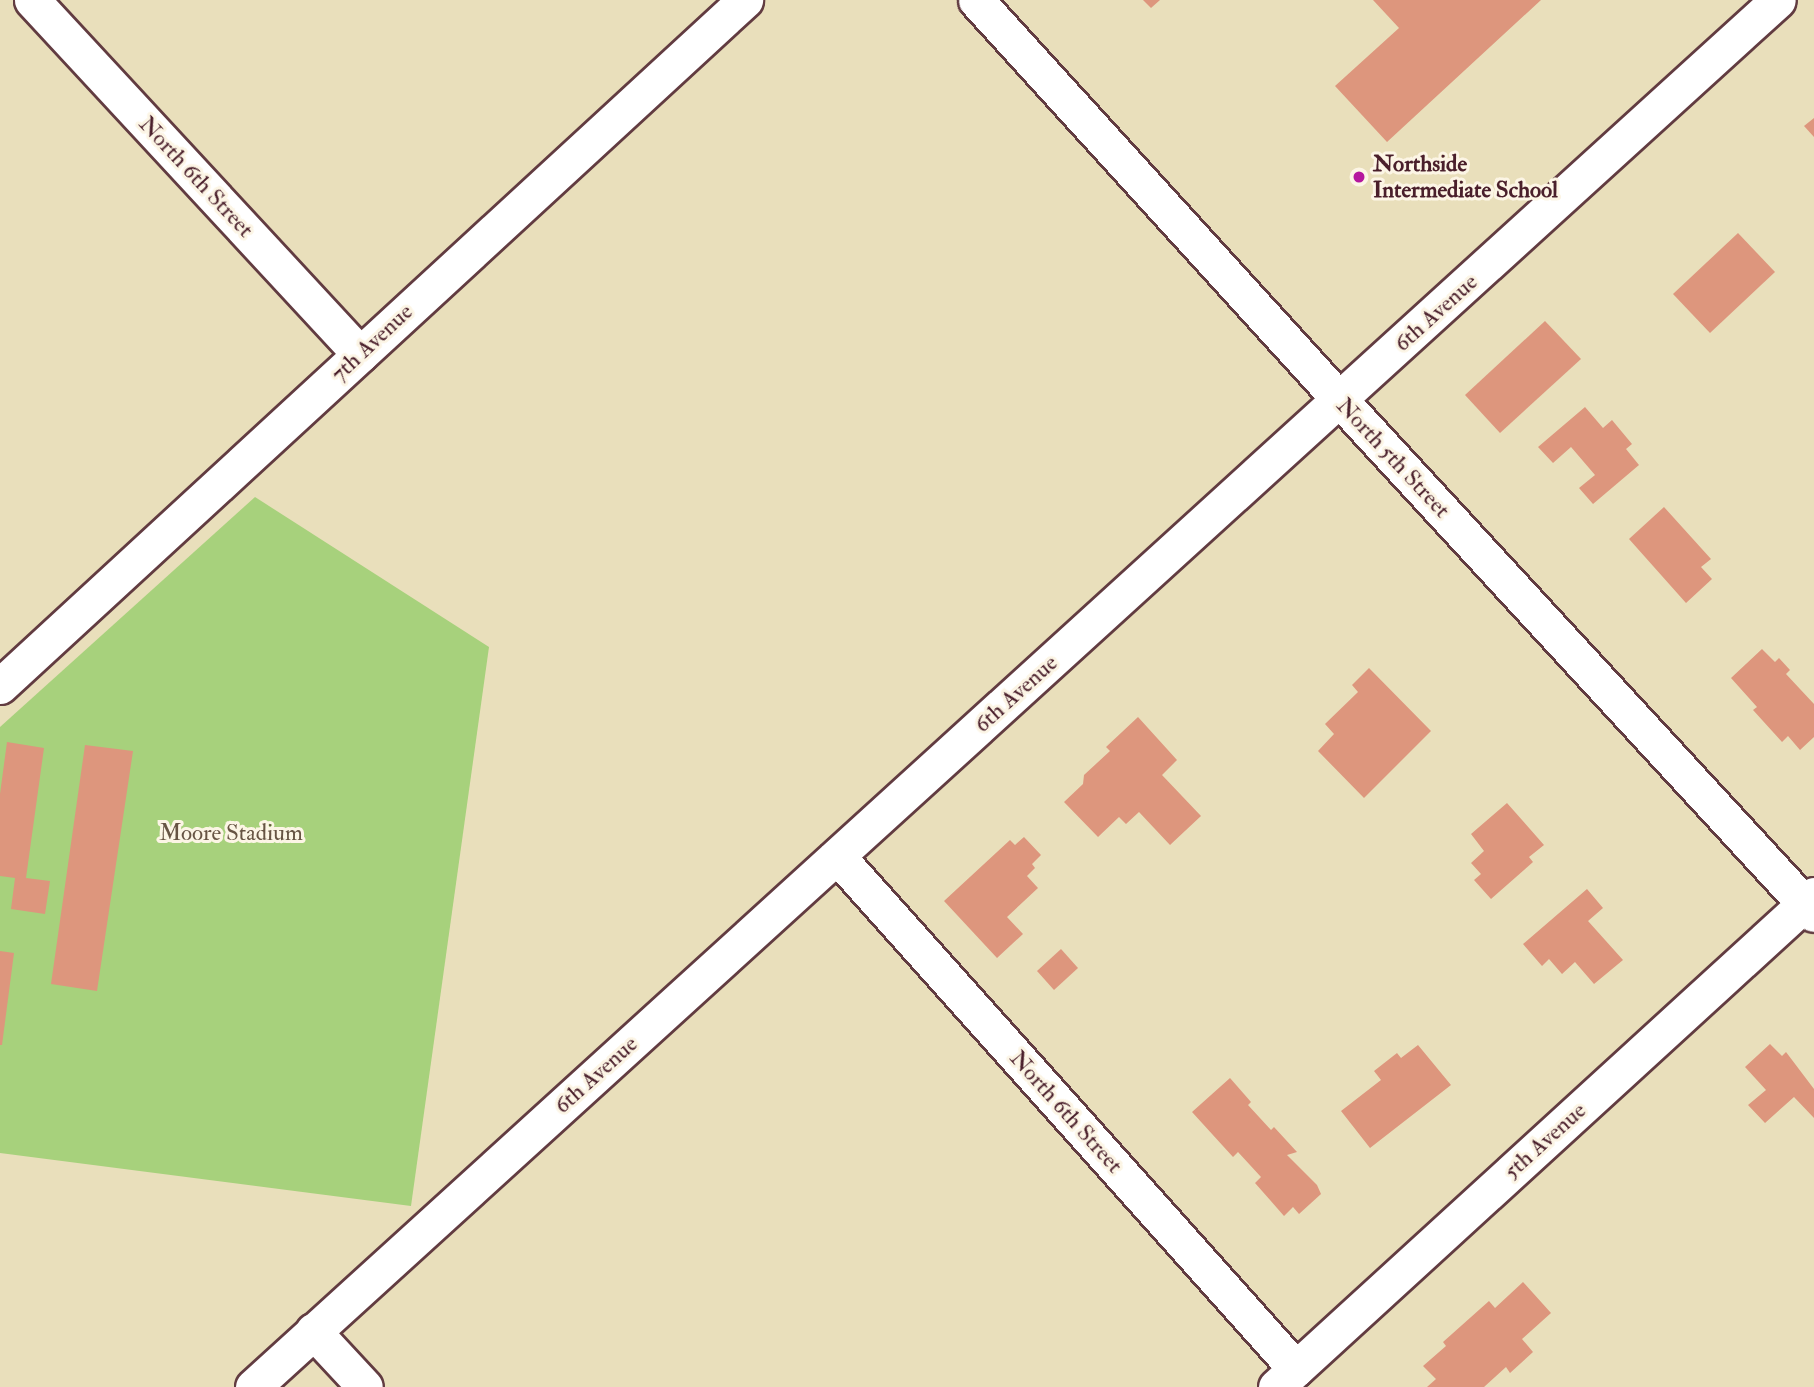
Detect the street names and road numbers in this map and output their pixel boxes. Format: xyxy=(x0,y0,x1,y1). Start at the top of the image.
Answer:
street label: North 6th Street xyxy=(133,111,259,243)
street label: 6th Avenue xyxy=(1389,268,1483,358)
street label: 7th Avenue xyxy=(325,298,419,388)
street label: North 5th Street xyxy=(1330,392,1456,524)
street label: 6th Avenue xyxy=(969,649,1063,739)
street label: 6th Avenue xyxy=(549,1030,643,1120)
street label: North 6th Street xyxy=(1004,1045,1128,1179)
street label: 5th Avenue xyxy=(1498,1097,1592,1185)

